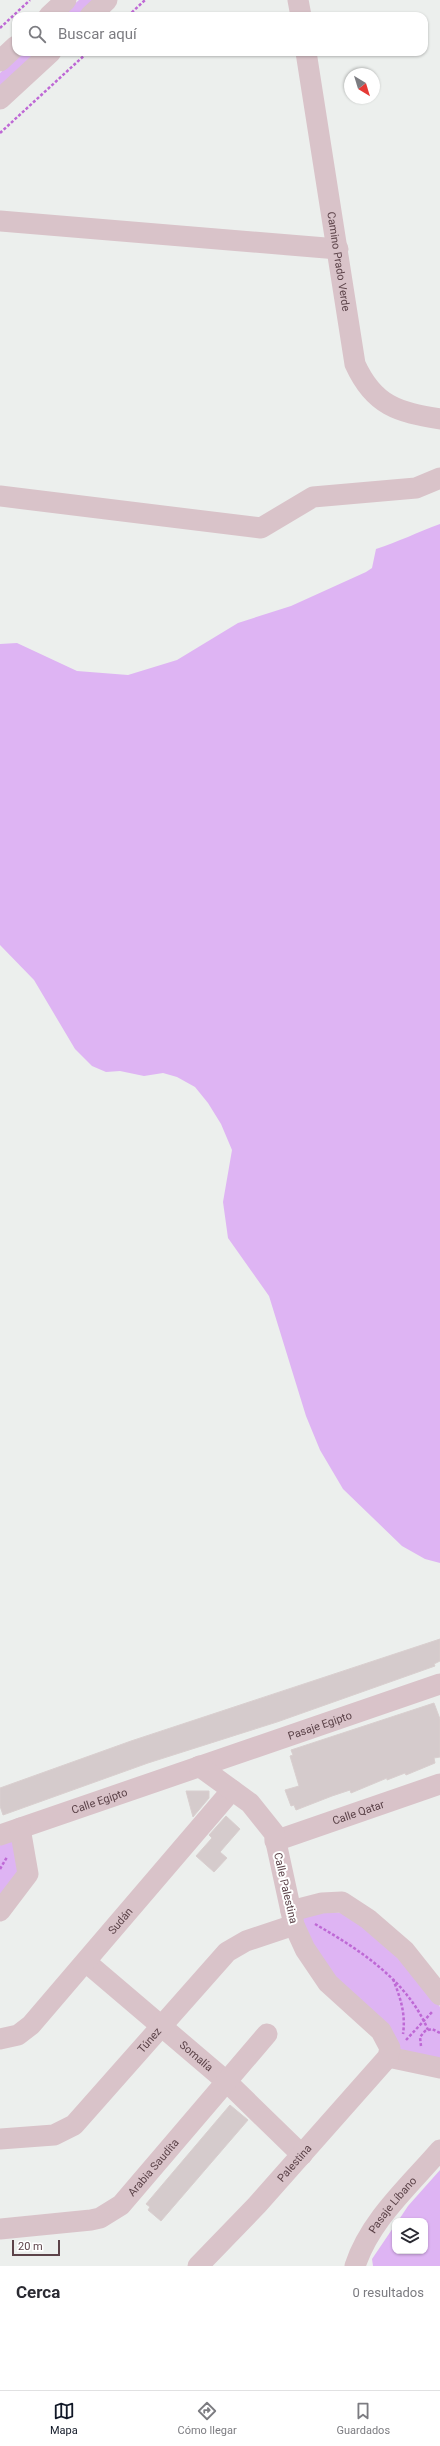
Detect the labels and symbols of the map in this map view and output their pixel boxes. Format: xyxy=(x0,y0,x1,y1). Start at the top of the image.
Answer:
north arrow xyxy=(344,68,380,104)
street label: Camino Prado Verde xyxy=(324,211,353,312)
street label: Pasaje Egipto xyxy=(286,1709,354,1743)
street label: Calle Egipto xyxy=(70,1786,129,1817)
street label: Calle Qatar xyxy=(331,1798,386,1828)
street label: Calle Palestina xyxy=(271,1851,300,1925)
street label: Sudán xyxy=(106,1905,136,1937)
street label: Túnez xyxy=(135,2025,165,2056)
street label: Somalía xyxy=(177,2038,216,2074)
street label: Arabia Saudita xyxy=(125,2136,182,2199)
street label: Palestina xyxy=(275,2142,315,2185)
street label: Pasaje Líbano xyxy=(366,2174,419,2236)
scale bar xyxy=(12,2238,60,2257)

